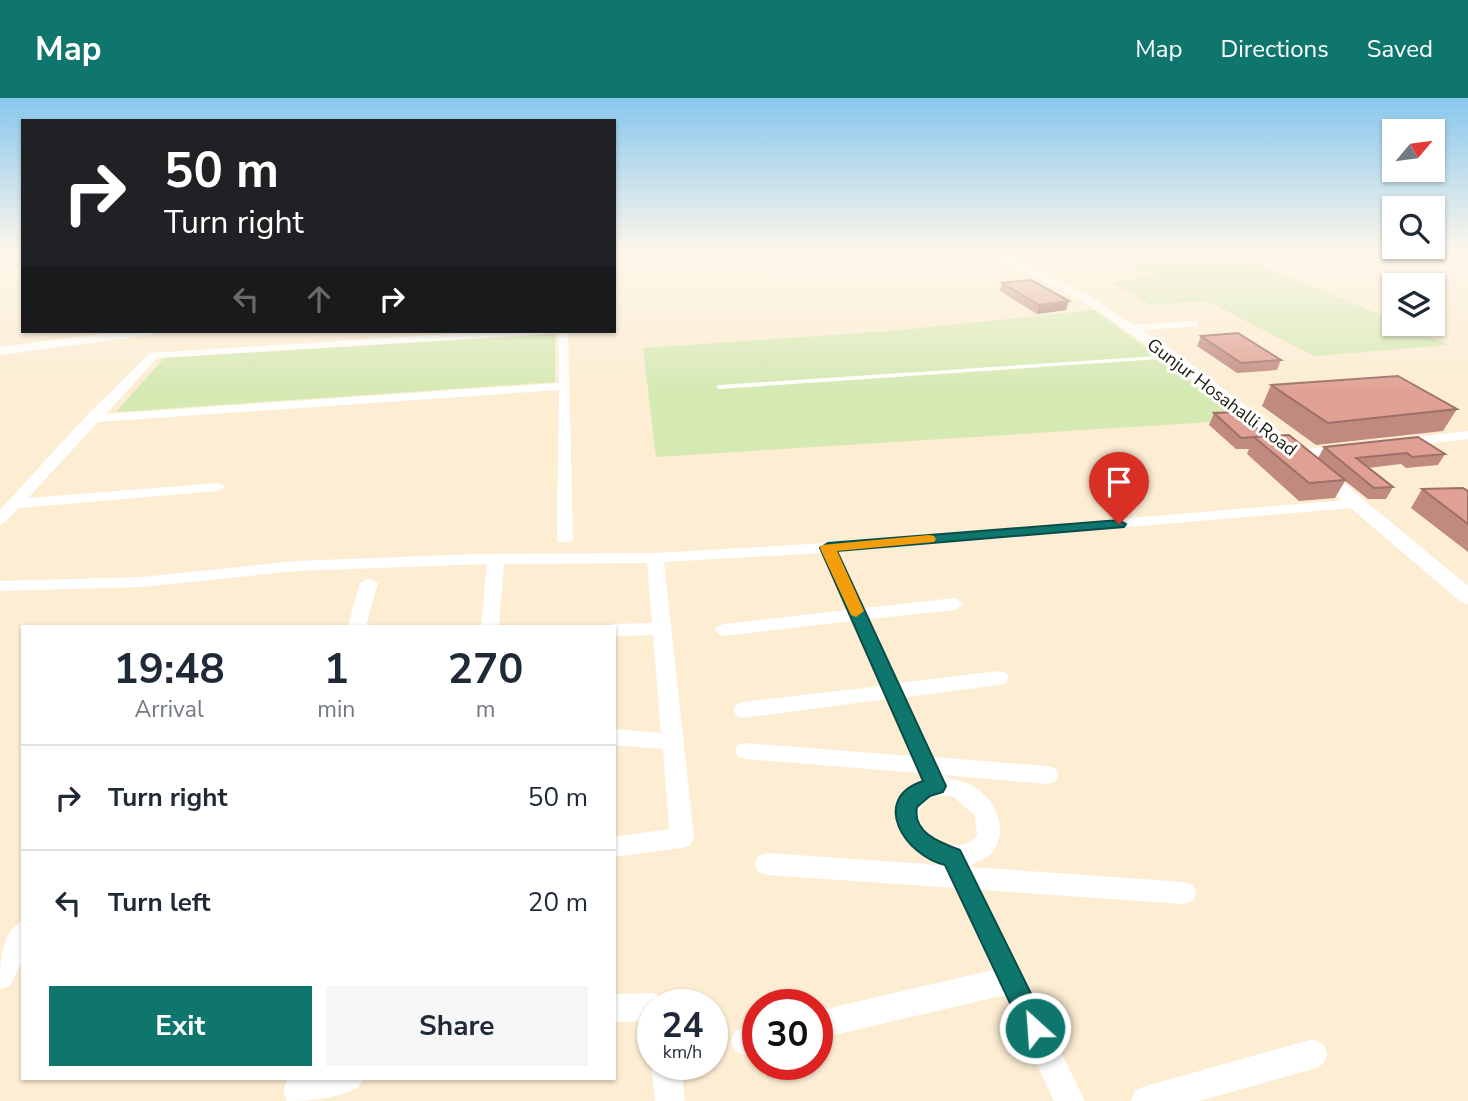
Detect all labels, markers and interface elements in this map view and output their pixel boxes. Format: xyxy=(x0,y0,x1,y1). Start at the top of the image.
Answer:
text: Map xyxy=(35,27,102,72)
text: Map xyxy=(1135,33,1182,65)
text: Directions xyxy=(1220,33,1329,65)
text: Saved xyxy=(1367,33,1433,65)
north arrow xyxy=(1382,119,1446,182)
map controls xyxy=(1382,119,1445,336)
text: 50 m xyxy=(164,137,279,204)
icon: right xyxy=(49,147,140,238)
button: search xyxy=(1382,196,1445,259)
text: Turn right xyxy=(164,201,304,244)
button: layers xyxy=(1382,273,1445,336)
icon: left xyxy=(227,280,265,318)
icon: ahead xyxy=(300,280,338,318)
icon: right xyxy=(373,280,411,318)
street label: Gunjur Hosahalli Road xyxy=(1142,333,1302,461)
pin xyxy=(1089,452,1149,524)
icon: arrive xyxy=(1100,463,1138,501)
text: 19:48 xyxy=(114,641,225,698)
text: 1 xyxy=(324,641,349,698)
text: 270 xyxy=(448,641,523,698)
text: Arrival xyxy=(135,694,204,725)
text: min xyxy=(317,694,355,725)
text: m xyxy=(476,694,496,725)
icon: right xyxy=(49,779,87,817)
text: Turn right xyxy=(108,780,227,815)
text: 50 m xyxy=(528,780,588,815)
icon: left xyxy=(49,884,87,922)
text: Turn left xyxy=(108,885,211,920)
text: 20 m xyxy=(528,885,588,920)
button: Exit xyxy=(49,986,312,1066)
button: Share xyxy=(326,986,588,1066)
speed limit sign: 30 xyxy=(742,989,833,1080)
position arrow xyxy=(998,991,1072,1065)
text: 24 xyxy=(661,1002,704,1049)
text: km/h xyxy=(663,1040,702,1064)

